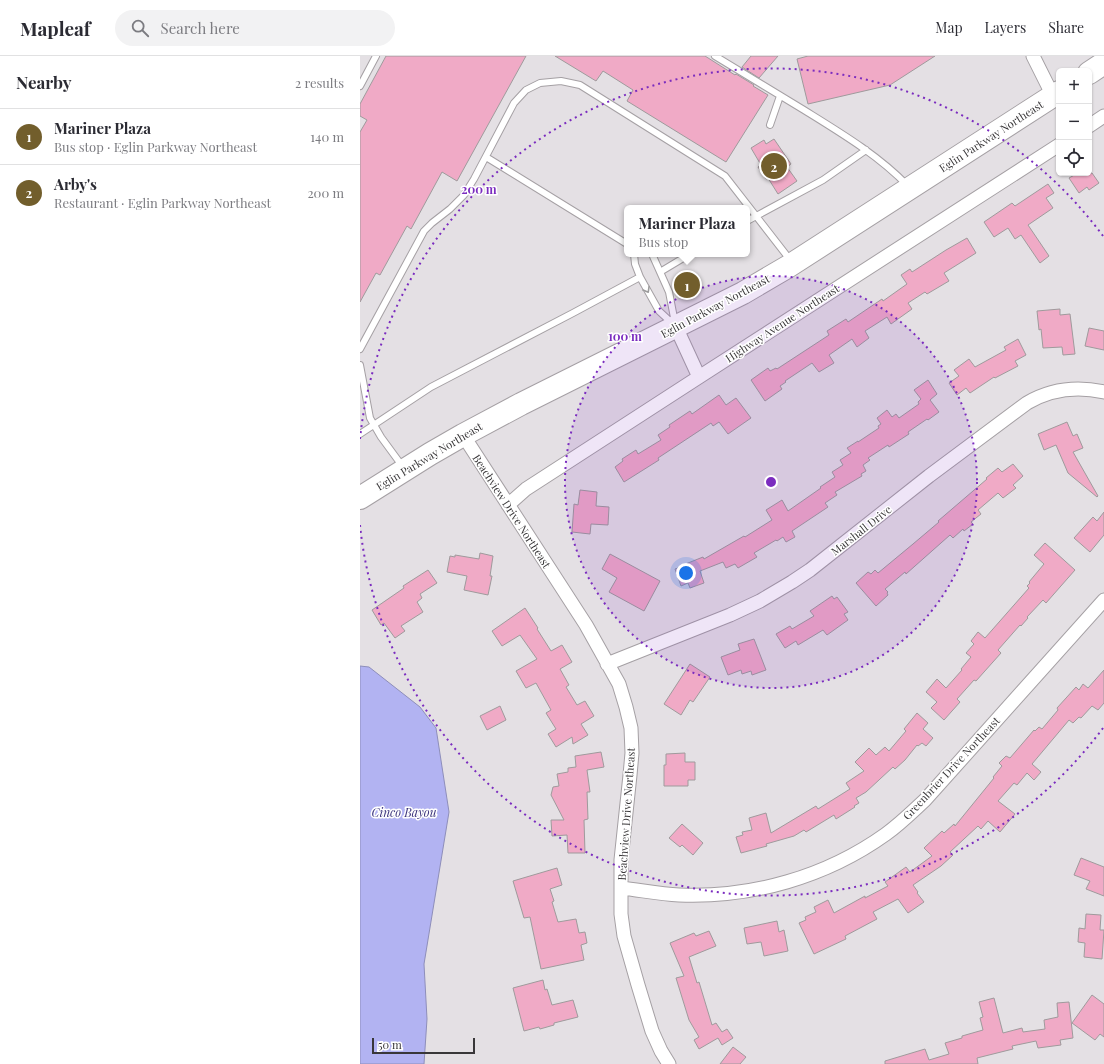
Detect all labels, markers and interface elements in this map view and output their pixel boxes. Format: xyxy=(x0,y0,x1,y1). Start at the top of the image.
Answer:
search box xyxy=(115,10,395,46)
text: Mapleaf xyxy=(20,15,91,41)
icon: search xyxy=(129,17,151,39)
text: Search here xyxy=(161,18,240,38)
text: Map xyxy=(935,18,963,37)
text: Layers xyxy=(985,18,1026,37)
text: Share xyxy=(1048,18,1084,37)
map controls xyxy=(1056,68,1092,176)
button: + xyxy=(1056,68,1092,104)
text: Nearby xyxy=(16,71,71,93)
text: 2 results xyxy=(295,74,344,91)
street label: Eglin Parkway Northeast xyxy=(936,97,1046,175)
button: − xyxy=(1056,104,1092,140)
text: Mariner Plaza xyxy=(54,118,151,138)
text: 1 xyxy=(27,128,31,145)
text: 140 m xyxy=(310,128,344,145)
text: Bus stop · Eglin Parkway Northeast xyxy=(54,138,257,155)
button: locate xyxy=(1056,140,1092,176)
pin: 2 xyxy=(761,151,787,181)
text: Arby's xyxy=(54,174,97,194)
text: 200 m xyxy=(461,181,497,197)
text: 2 xyxy=(26,184,32,201)
text: 200 m xyxy=(307,184,344,201)
text: Restaurant · Eglin Parkway Northeast xyxy=(54,194,271,211)
popup xyxy=(624,205,750,257)
text: Mariner Plaza xyxy=(639,213,735,233)
text: Bus stop xyxy=(639,233,688,250)
pin: 1 xyxy=(674,270,700,300)
street label: Eglin Parkway Northeast xyxy=(658,271,772,341)
street label: Highway Avenue Northeast xyxy=(722,280,842,365)
one-way arrow xyxy=(643,286,650,293)
text: 100 m xyxy=(608,328,642,344)
street label: Eglin Parkway Northeast xyxy=(373,418,485,494)
street label: Beachview Drive Northeast xyxy=(469,451,555,571)
centre of rings xyxy=(764,475,778,489)
street label: Marshall Drive xyxy=(828,501,895,558)
your location xyxy=(676,563,696,583)
street label: Greenbrier Drive Northeast xyxy=(899,713,1003,823)
street label: Beachview Drive Northeast xyxy=(614,747,638,881)
water label: Cinco Bayou xyxy=(372,804,437,820)
scale bar xyxy=(372,1036,475,1055)
text: 50 m xyxy=(378,1037,402,1052)

